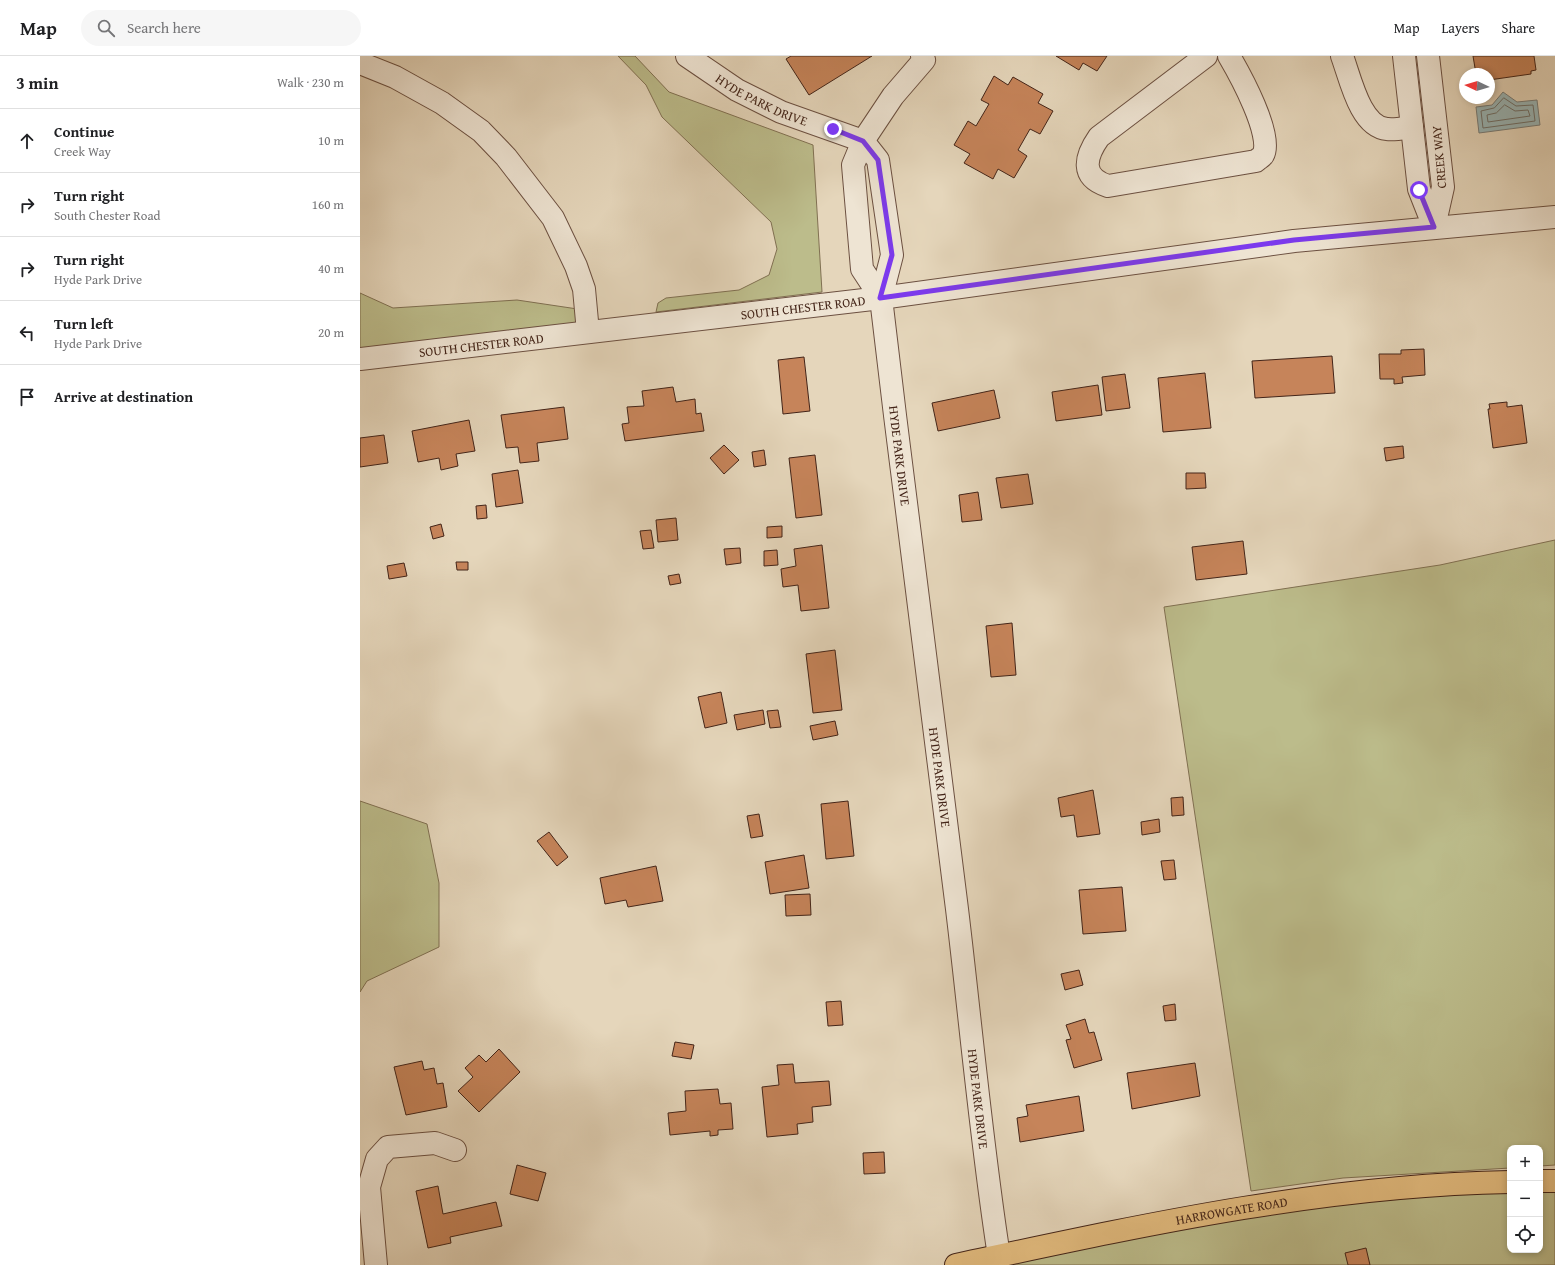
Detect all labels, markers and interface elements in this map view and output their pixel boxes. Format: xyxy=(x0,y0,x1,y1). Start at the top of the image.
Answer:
search box xyxy=(81,10,361,46)
text: Map xyxy=(20,14,57,42)
icon: search xyxy=(95,17,117,39)
text: Search here xyxy=(127,17,201,38)
text: Map xyxy=(1394,18,1420,38)
text: Layers xyxy=(1442,18,1480,38)
text: Share xyxy=(1502,18,1535,38)
north arrow xyxy=(1459,68,1495,104)
street label: HYDE PARK DRIVE xyxy=(712,69,811,130)
text: 3 min xyxy=(16,70,58,95)
text: Walk · 230 m xyxy=(277,73,344,92)
route end xyxy=(824,120,842,138)
text: Continue xyxy=(54,121,115,142)
street label: CREEK WAY xyxy=(1427,125,1451,189)
icon: ahead xyxy=(16,130,38,152)
text: 10 m xyxy=(318,131,344,150)
text: Creek Way xyxy=(54,142,111,161)
route start xyxy=(1410,181,1428,199)
text: Turn right xyxy=(54,185,125,206)
icon: right xyxy=(16,194,38,216)
text: 160 m xyxy=(312,195,344,214)
text: South Chester Road xyxy=(54,206,161,225)
text: Turn right xyxy=(54,249,125,270)
icon: right xyxy=(16,258,38,280)
text: 40 m xyxy=(318,259,344,278)
text: Hyde Park Drive xyxy=(54,270,142,289)
street label: SOUTH CHESTER ROAD xyxy=(740,290,866,324)
text: Turn left xyxy=(54,313,113,334)
icon: left xyxy=(16,322,38,344)
text: 20 m xyxy=(318,323,344,342)
street label: SOUTH CHESTER ROAD xyxy=(418,328,545,362)
text: Hyde Park Drive xyxy=(54,334,142,353)
icon: arrive xyxy=(16,386,38,408)
text: Arrive at destination xyxy=(54,386,193,407)
street label: HYDE PARK DRIVE xyxy=(884,405,916,507)
street label: HYDE PARK DRIVE xyxy=(924,726,956,829)
street label: HYDE PARK DRIVE xyxy=(963,1048,994,1150)
map controls xyxy=(1507,1145,1543,1253)
button: + xyxy=(1507,1145,1543,1181)
button: − xyxy=(1507,1181,1543,1217)
street label: HARROWGATE ROAD xyxy=(1174,1192,1289,1229)
button: locate xyxy=(1507,1217,1543,1253)

